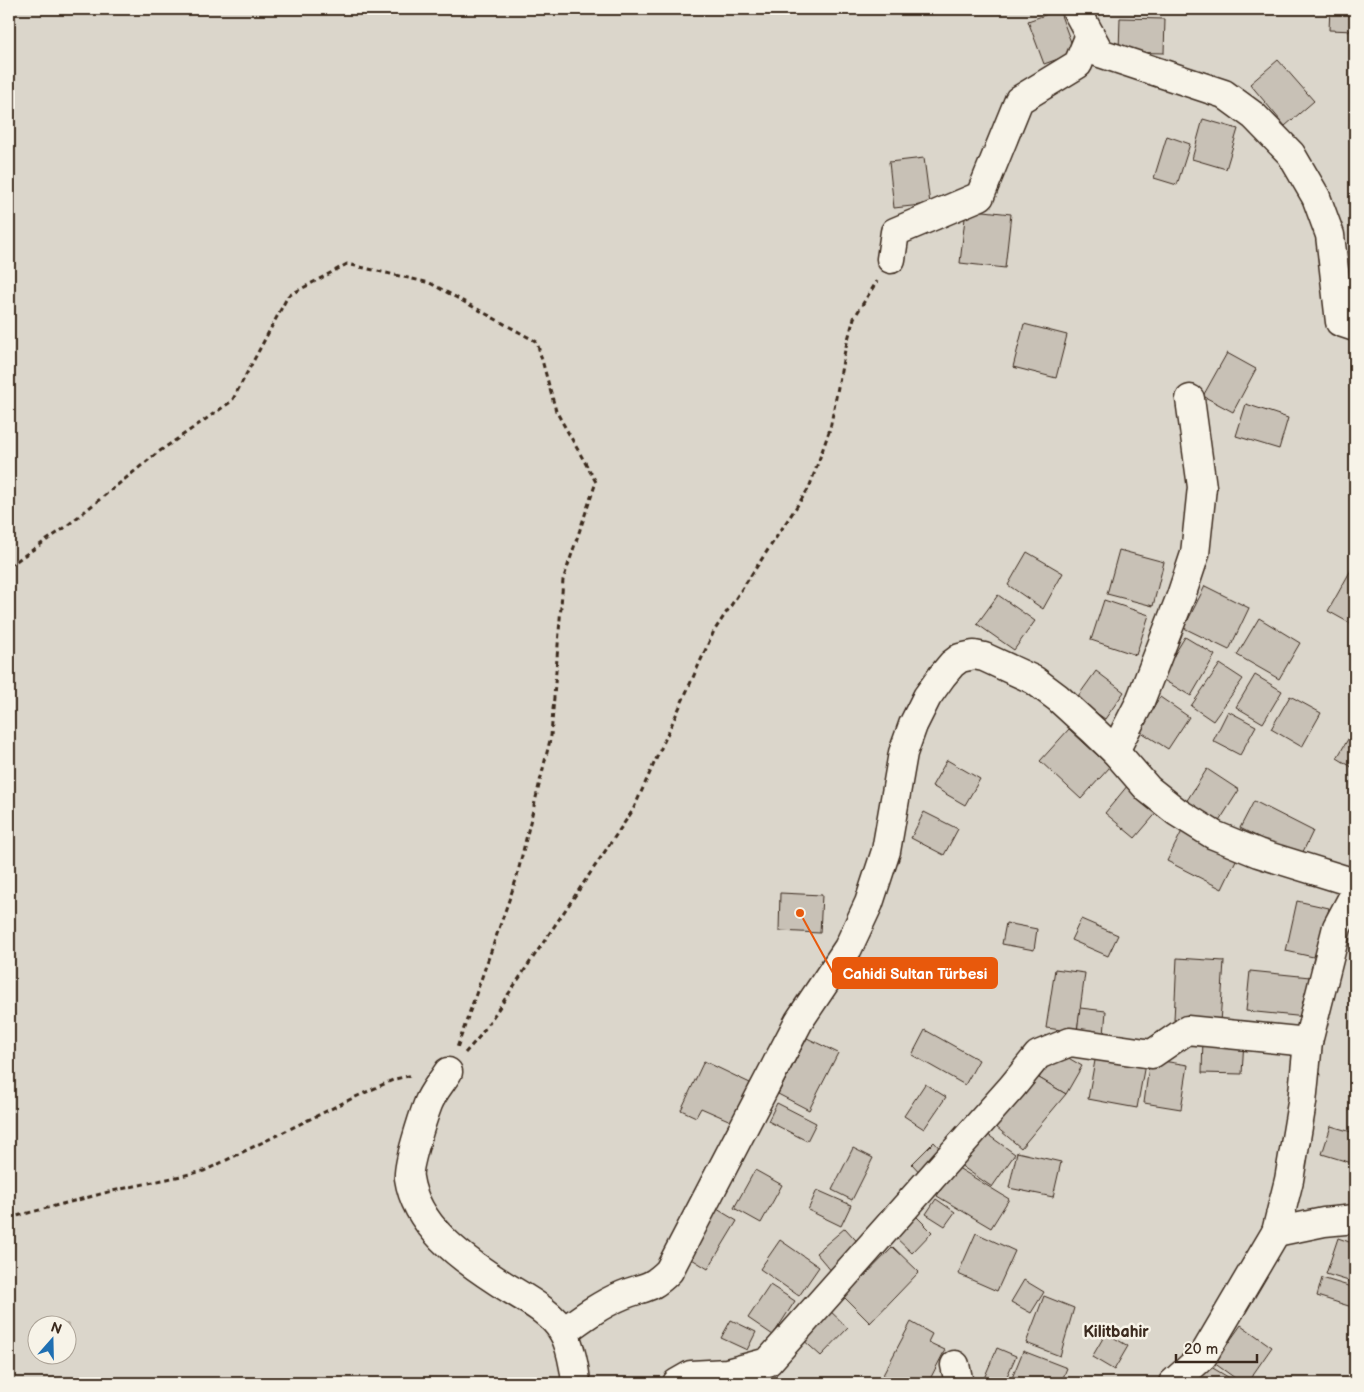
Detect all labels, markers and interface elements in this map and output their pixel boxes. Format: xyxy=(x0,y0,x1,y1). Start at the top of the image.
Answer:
callout: Cahidi Sultan Türbesi xyxy=(833,958,997,988)
text: Cahidi Sultan Türbesi xyxy=(843,965,987,984)
north arrow xyxy=(28,1314,78,1364)
text: N xyxy=(48,1318,64,1338)
district label: Kilitbahir xyxy=(1083,1323,1149,1342)
scale bar xyxy=(1176,1332,1258,1364)
text: 20 m xyxy=(1184,1340,1218,1359)

